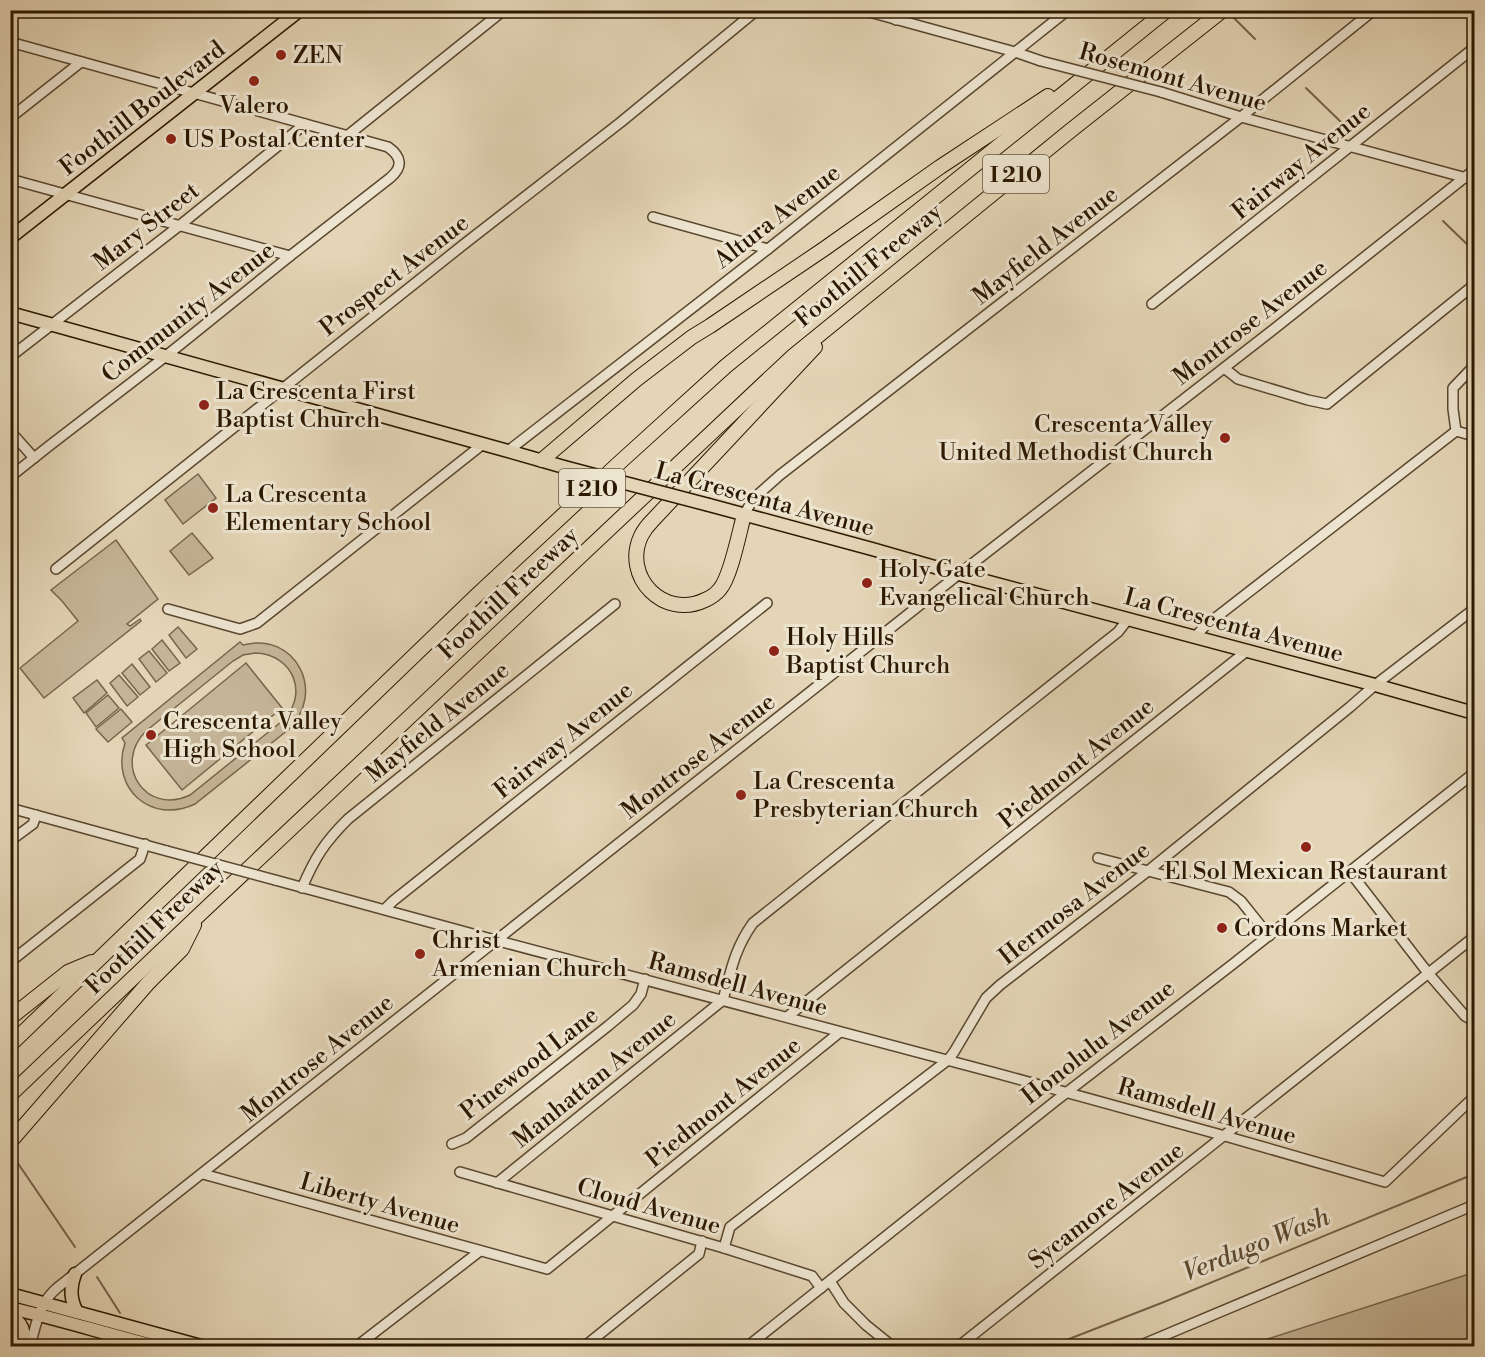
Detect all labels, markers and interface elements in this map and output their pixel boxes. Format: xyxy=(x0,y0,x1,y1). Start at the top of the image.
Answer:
street label: Foothill Boulevard xyxy=(54,35,232,183)
street label: Rosemont Avenue xyxy=(1075,37,1270,119)
place label: ZEN xyxy=(293,41,343,71)
marker: ZEN xyxy=(274,48,288,62)
marker: Valero xyxy=(247,74,261,88)
place label: Valero xyxy=(218,91,289,121)
street label: Fairway Avenue xyxy=(1226,97,1377,227)
place label: US Postal Center xyxy=(183,125,365,155)
marker: US Postal Center xyxy=(164,132,178,146)
road number: I 210 xyxy=(983,155,1049,193)
street label: Altura Avenue xyxy=(708,158,847,276)
street label: Mary Street xyxy=(88,176,206,278)
street label: Mayfield Avenue xyxy=(967,180,1124,312)
street label: Foothill Freeway xyxy=(789,197,949,334)
street label: Prospect Avenue xyxy=(314,208,475,343)
street label: Community Avenue xyxy=(96,236,281,390)
street label: Montrose Avenue xyxy=(1167,253,1334,392)
place label: La Crescenta First Baptist Church xyxy=(215,377,416,435)
marker: La Crescenta First Baptist Church xyxy=(197,398,211,412)
place label: Crescenta Valley United Methodist Church xyxy=(939,410,1213,468)
marker: Crescenta Valley United Methodist Church xyxy=(1218,431,1232,445)
street label: La Crescenta Avenue xyxy=(652,456,878,544)
road number: I 210 xyxy=(559,469,625,507)
place label: La Crescenta Elementary School xyxy=(225,480,431,538)
marker: La Crescenta Elementary School xyxy=(206,501,220,515)
street label: Foothill Freeway xyxy=(432,521,585,666)
place label: Holy Gate Evangelical Church xyxy=(879,555,1090,613)
marker: Holy Gate Evangelical Church xyxy=(860,576,874,590)
street label: La Crescenta Avenue xyxy=(1121,582,1347,670)
place label: Holy Hills Baptist Church xyxy=(785,623,950,681)
marker: Holy Hills Baptist Church xyxy=(767,644,781,658)
street label: Mayfield Avenue xyxy=(360,656,516,790)
street label: Fairway Avenue xyxy=(488,676,639,806)
street label: Montrose Avenue xyxy=(615,687,782,826)
street label: Piedmont Avenue xyxy=(993,692,1160,836)
place label: Crescenta Valley High School xyxy=(163,707,342,765)
marker: Crescenta Valley High School xyxy=(144,728,158,742)
place label: La Crescenta Presbyterian Church xyxy=(753,767,979,825)
marker: La Crescenta Presbyterian Church xyxy=(734,788,748,802)
street label: Hermosa Avenue xyxy=(993,836,1156,972)
marker: El Sol Mexican Restaurant xyxy=(1299,840,1313,854)
street label: Foothill Freeway xyxy=(79,854,231,1001)
place label: El Sol Mexican Restaurant xyxy=(1164,857,1448,887)
place label: Cordons Market xyxy=(1234,914,1408,944)
marker: Cordons Market xyxy=(1215,921,1229,935)
place label: Christ Armenian Church xyxy=(431,926,627,984)
marker: Christ Armenian Church xyxy=(413,947,427,961)
street label: Ramsdell Avenue xyxy=(645,947,831,1023)
street label: Honolulu Avenue xyxy=(1016,974,1181,1112)
street label: Montrose Avenue xyxy=(235,988,400,1130)
street label: Pinewood Lane xyxy=(455,1001,605,1127)
street label: Manhattan Avenue xyxy=(507,1005,683,1155)
street label: Piedmont Avenue xyxy=(640,1031,807,1175)
street label: Ramsdell Avenue xyxy=(1114,1072,1300,1152)
street label: Sycamore Avenue xyxy=(1023,1136,1191,1276)
street label: Liberty Avenue xyxy=(296,1167,463,1241)
street label: Cloud Avenue xyxy=(573,1172,724,1242)
water label: Verdugo Wash xyxy=(1178,1201,1335,1289)

